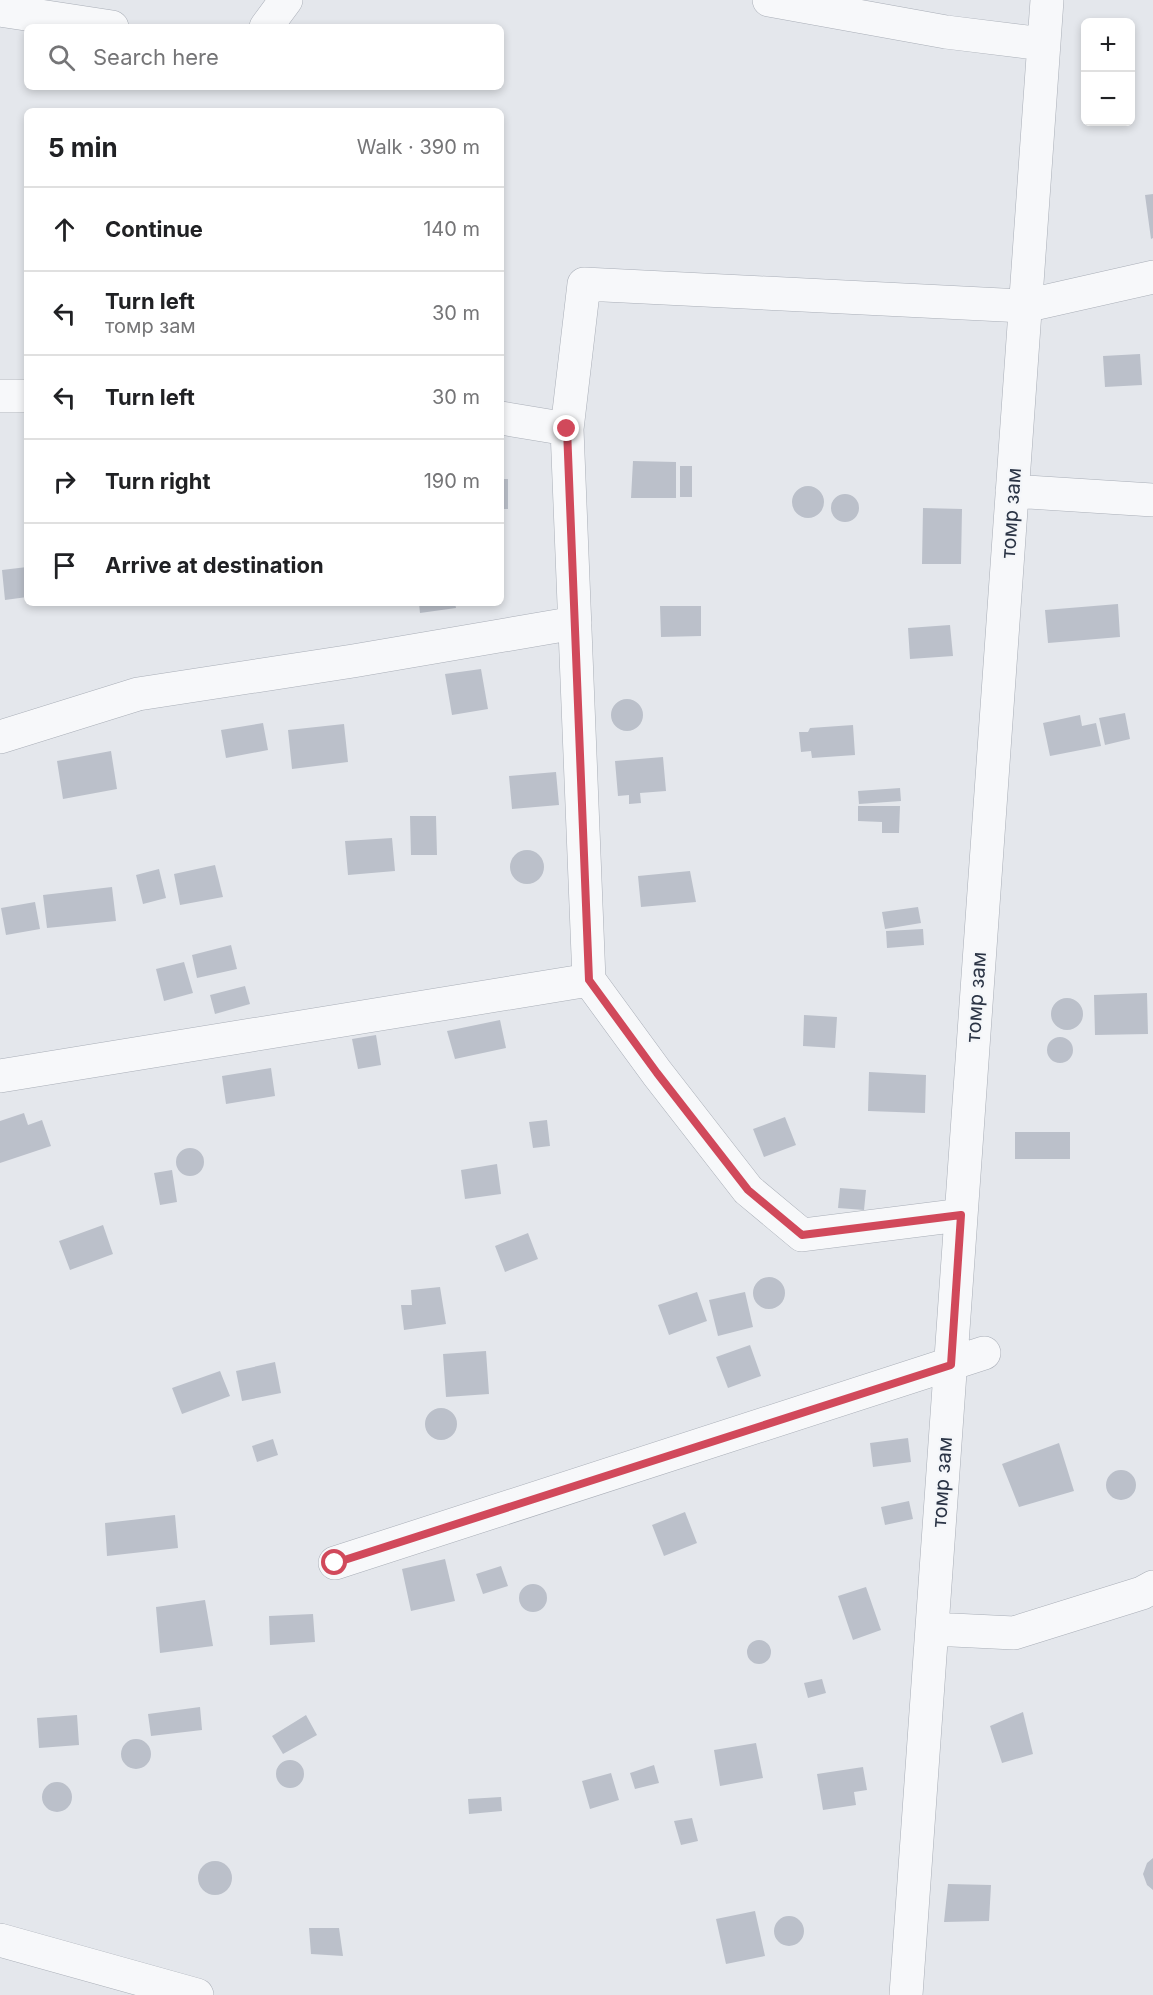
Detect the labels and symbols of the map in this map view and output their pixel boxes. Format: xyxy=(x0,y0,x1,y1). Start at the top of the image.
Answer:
route end xyxy=(553,415,579,441)
street label: томр зам xyxy=(996,467,1026,559)
street label: томр зам xyxy=(961,951,991,1043)
street label: томр зам xyxy=(927,1436,957,1528)
route start xyxy=(321,1549,347,1575)

